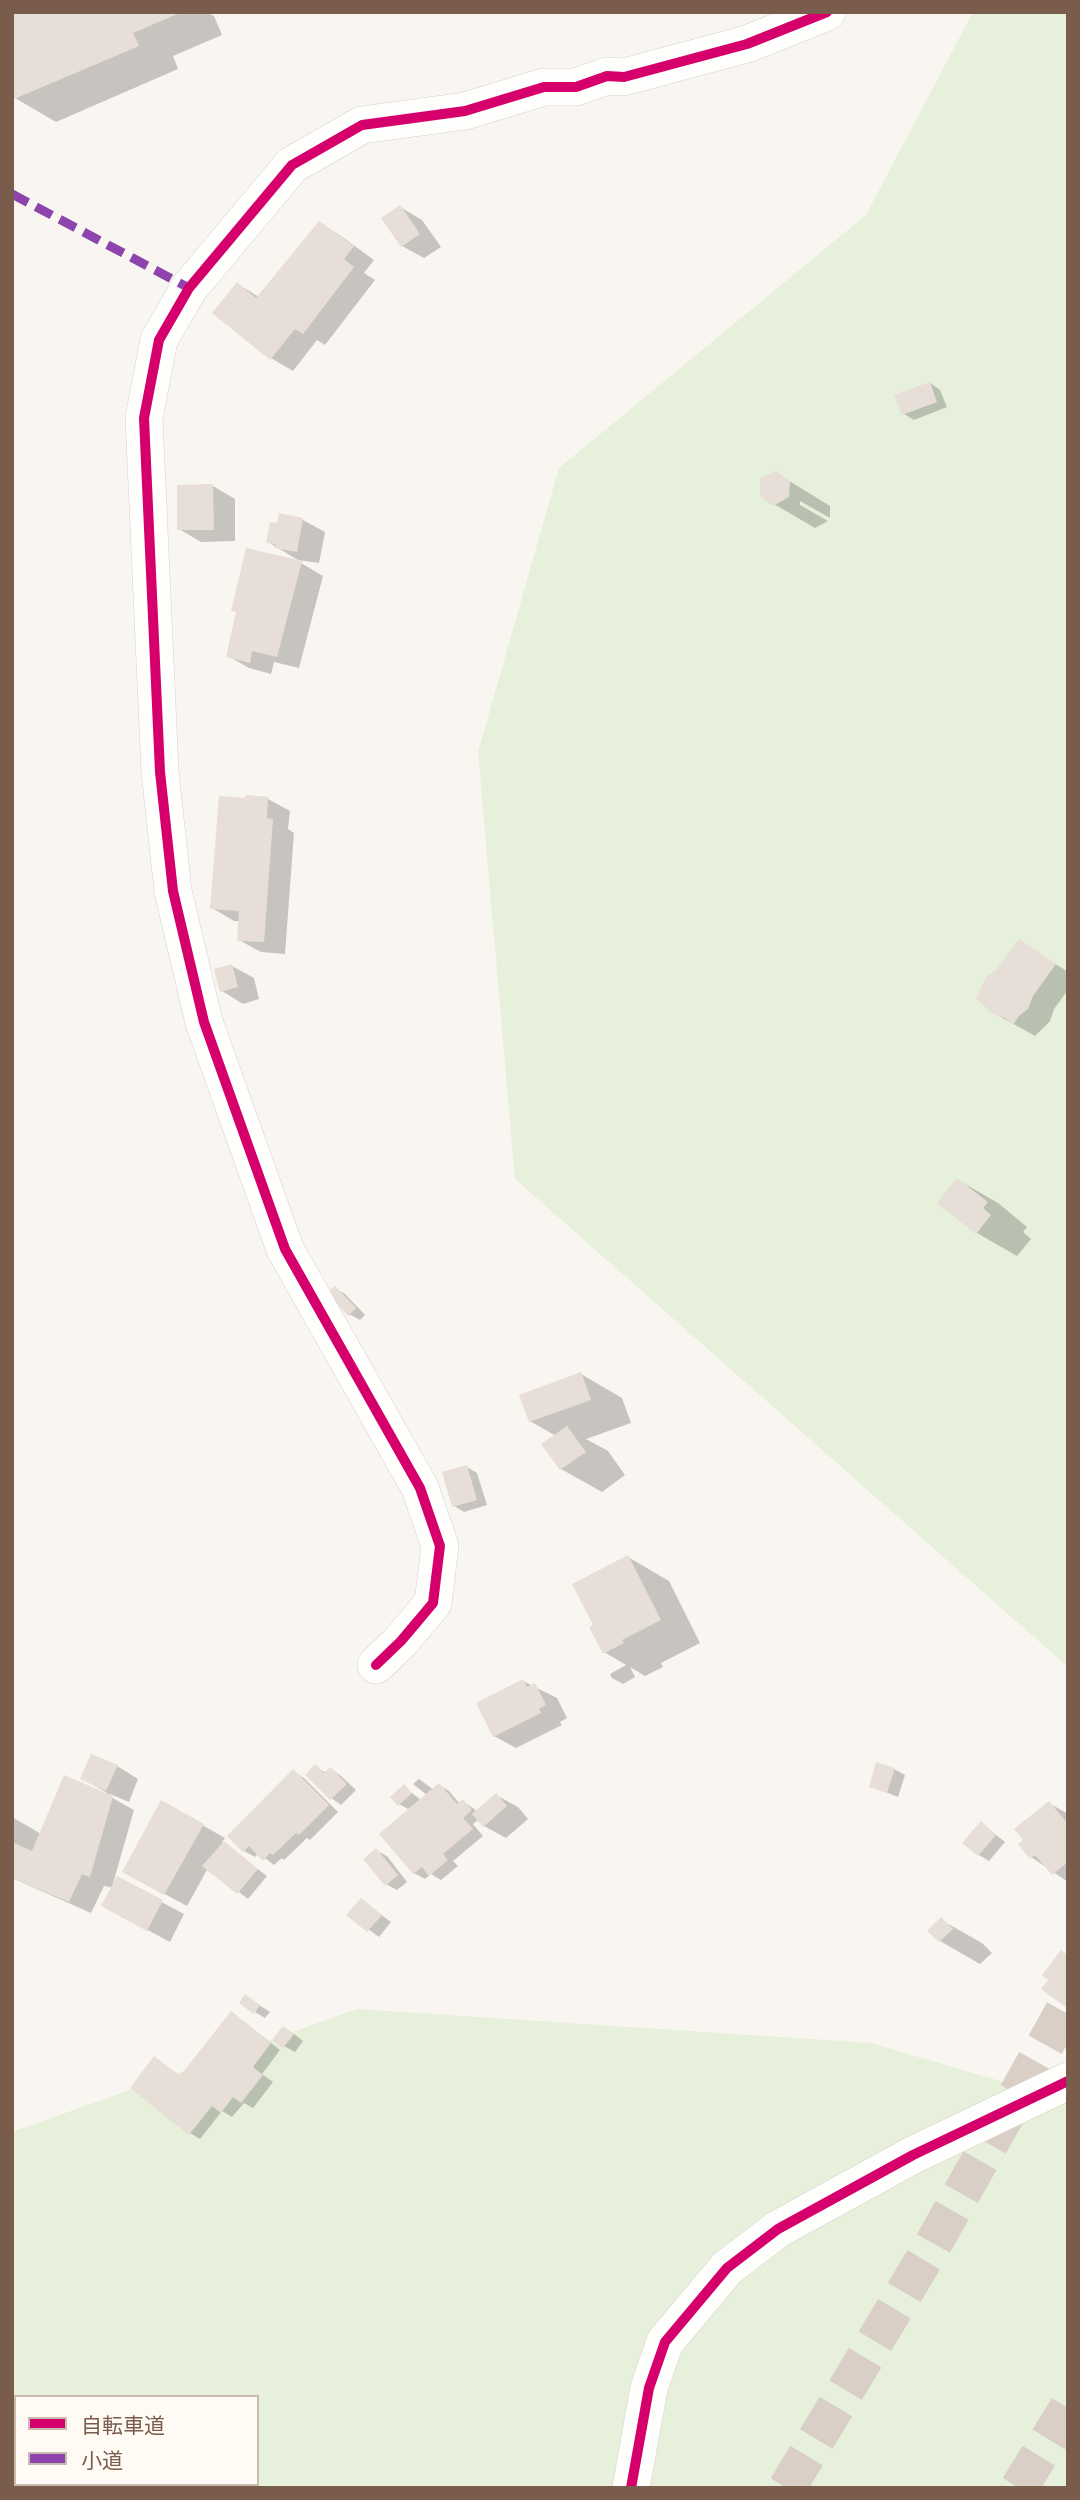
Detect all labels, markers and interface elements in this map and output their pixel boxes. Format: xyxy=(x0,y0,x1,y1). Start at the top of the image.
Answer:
legend xyxy=(14,2395,259,2486)
text: 自転車道 xyxy=(81,2411,165,2439)
text: 小道 xyxy=(81,2446,123,2474)

